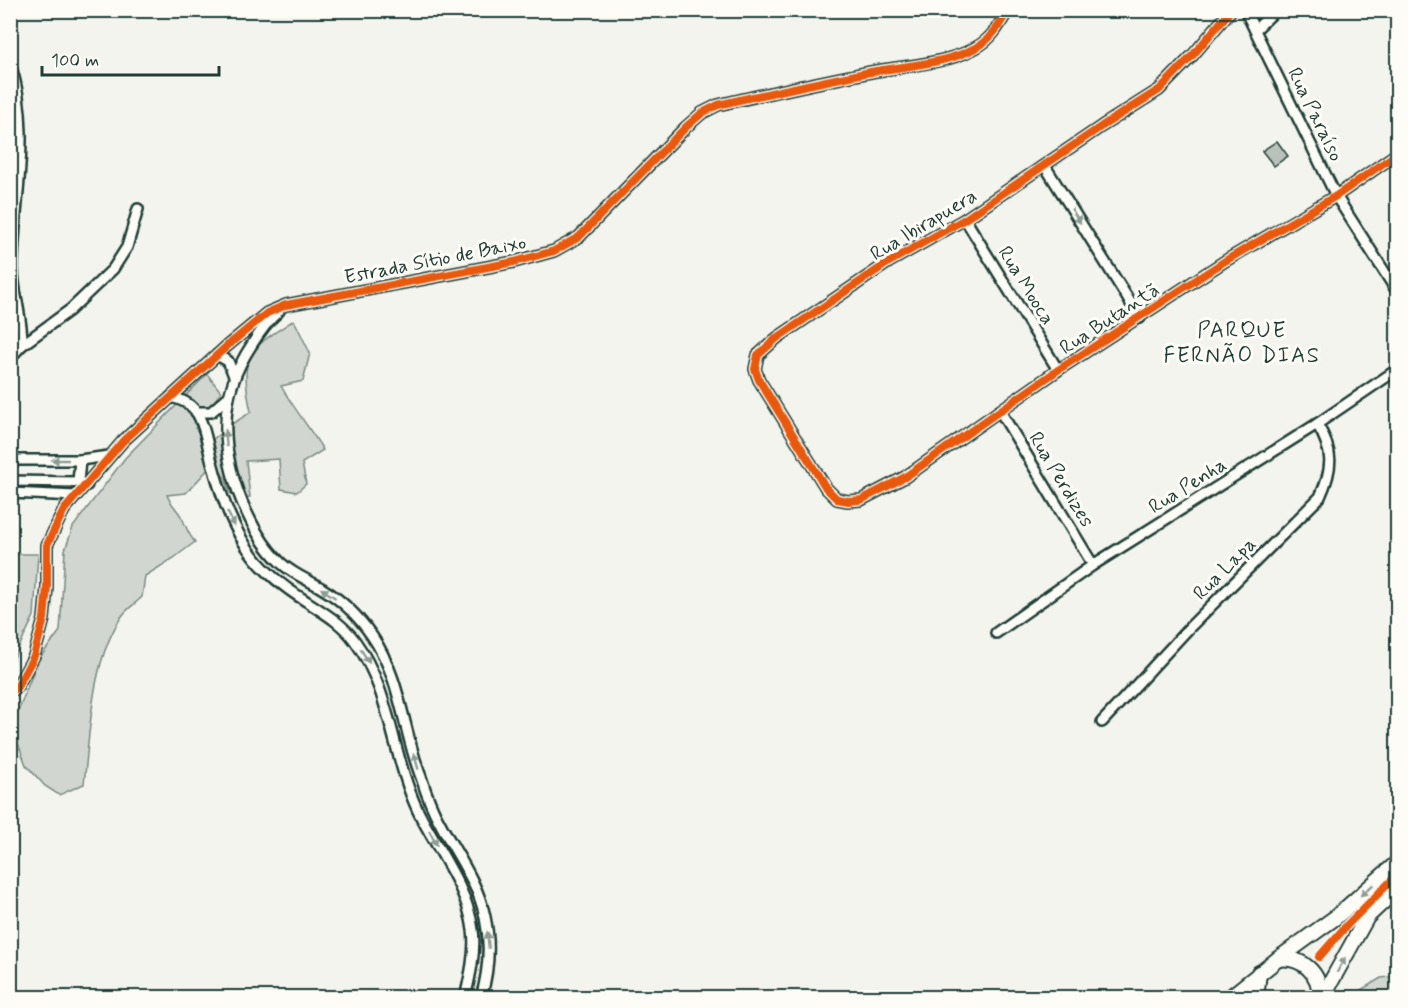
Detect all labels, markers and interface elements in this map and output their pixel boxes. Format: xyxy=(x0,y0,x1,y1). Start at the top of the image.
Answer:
scale bar xyxy=(42,39,219,77)
text: 100 m xyxy=(51,49,99,73)
street label: Rua Paraíso xyxy=(1280,63,1349,166)
street label: Rua Ibirapuera xyxy=(865,183,982,268)
one-way arrow xyxy=(1071,208,1082,224)
street label: Estrada Sítio de Baixo xyxy=(342,230,528,291)
street label: Rua Mooca xyxy=(991,241,1061,330)
street label: Rua Butantã xyxy=(1055,277,1165,362)
district label: PARQUE FERNÃO DIAS xyxy=(1163,317,1321,370)
street label: Rua Perdizes xyxy=(1022,427,1100,533)
one-way arrow xyxy=(222,429,231,448)
street label: Rua Penha xyxy=(1144,452,1232,521)
one-way arrow xyxy=(50,455,69,465)
one-way arrow xyxy=(227,510,236,527)
street label: Rua Lapa xyxy=(1188,532,1263,607)
one-way arrow xyxy=(320,587,337,598)
one-way arrow xyxy=(359,648,370,664)
one-way arrow xyxy=(411,752,420,770)
one-way arrow xyxy=(428,830,438,847)
one-way arrow xyxy=(1360,883,1375,896)
one-way arrow xyxy=(483,930,493,949)
one-way arrow xyxy=(1335,956,1345,974)

